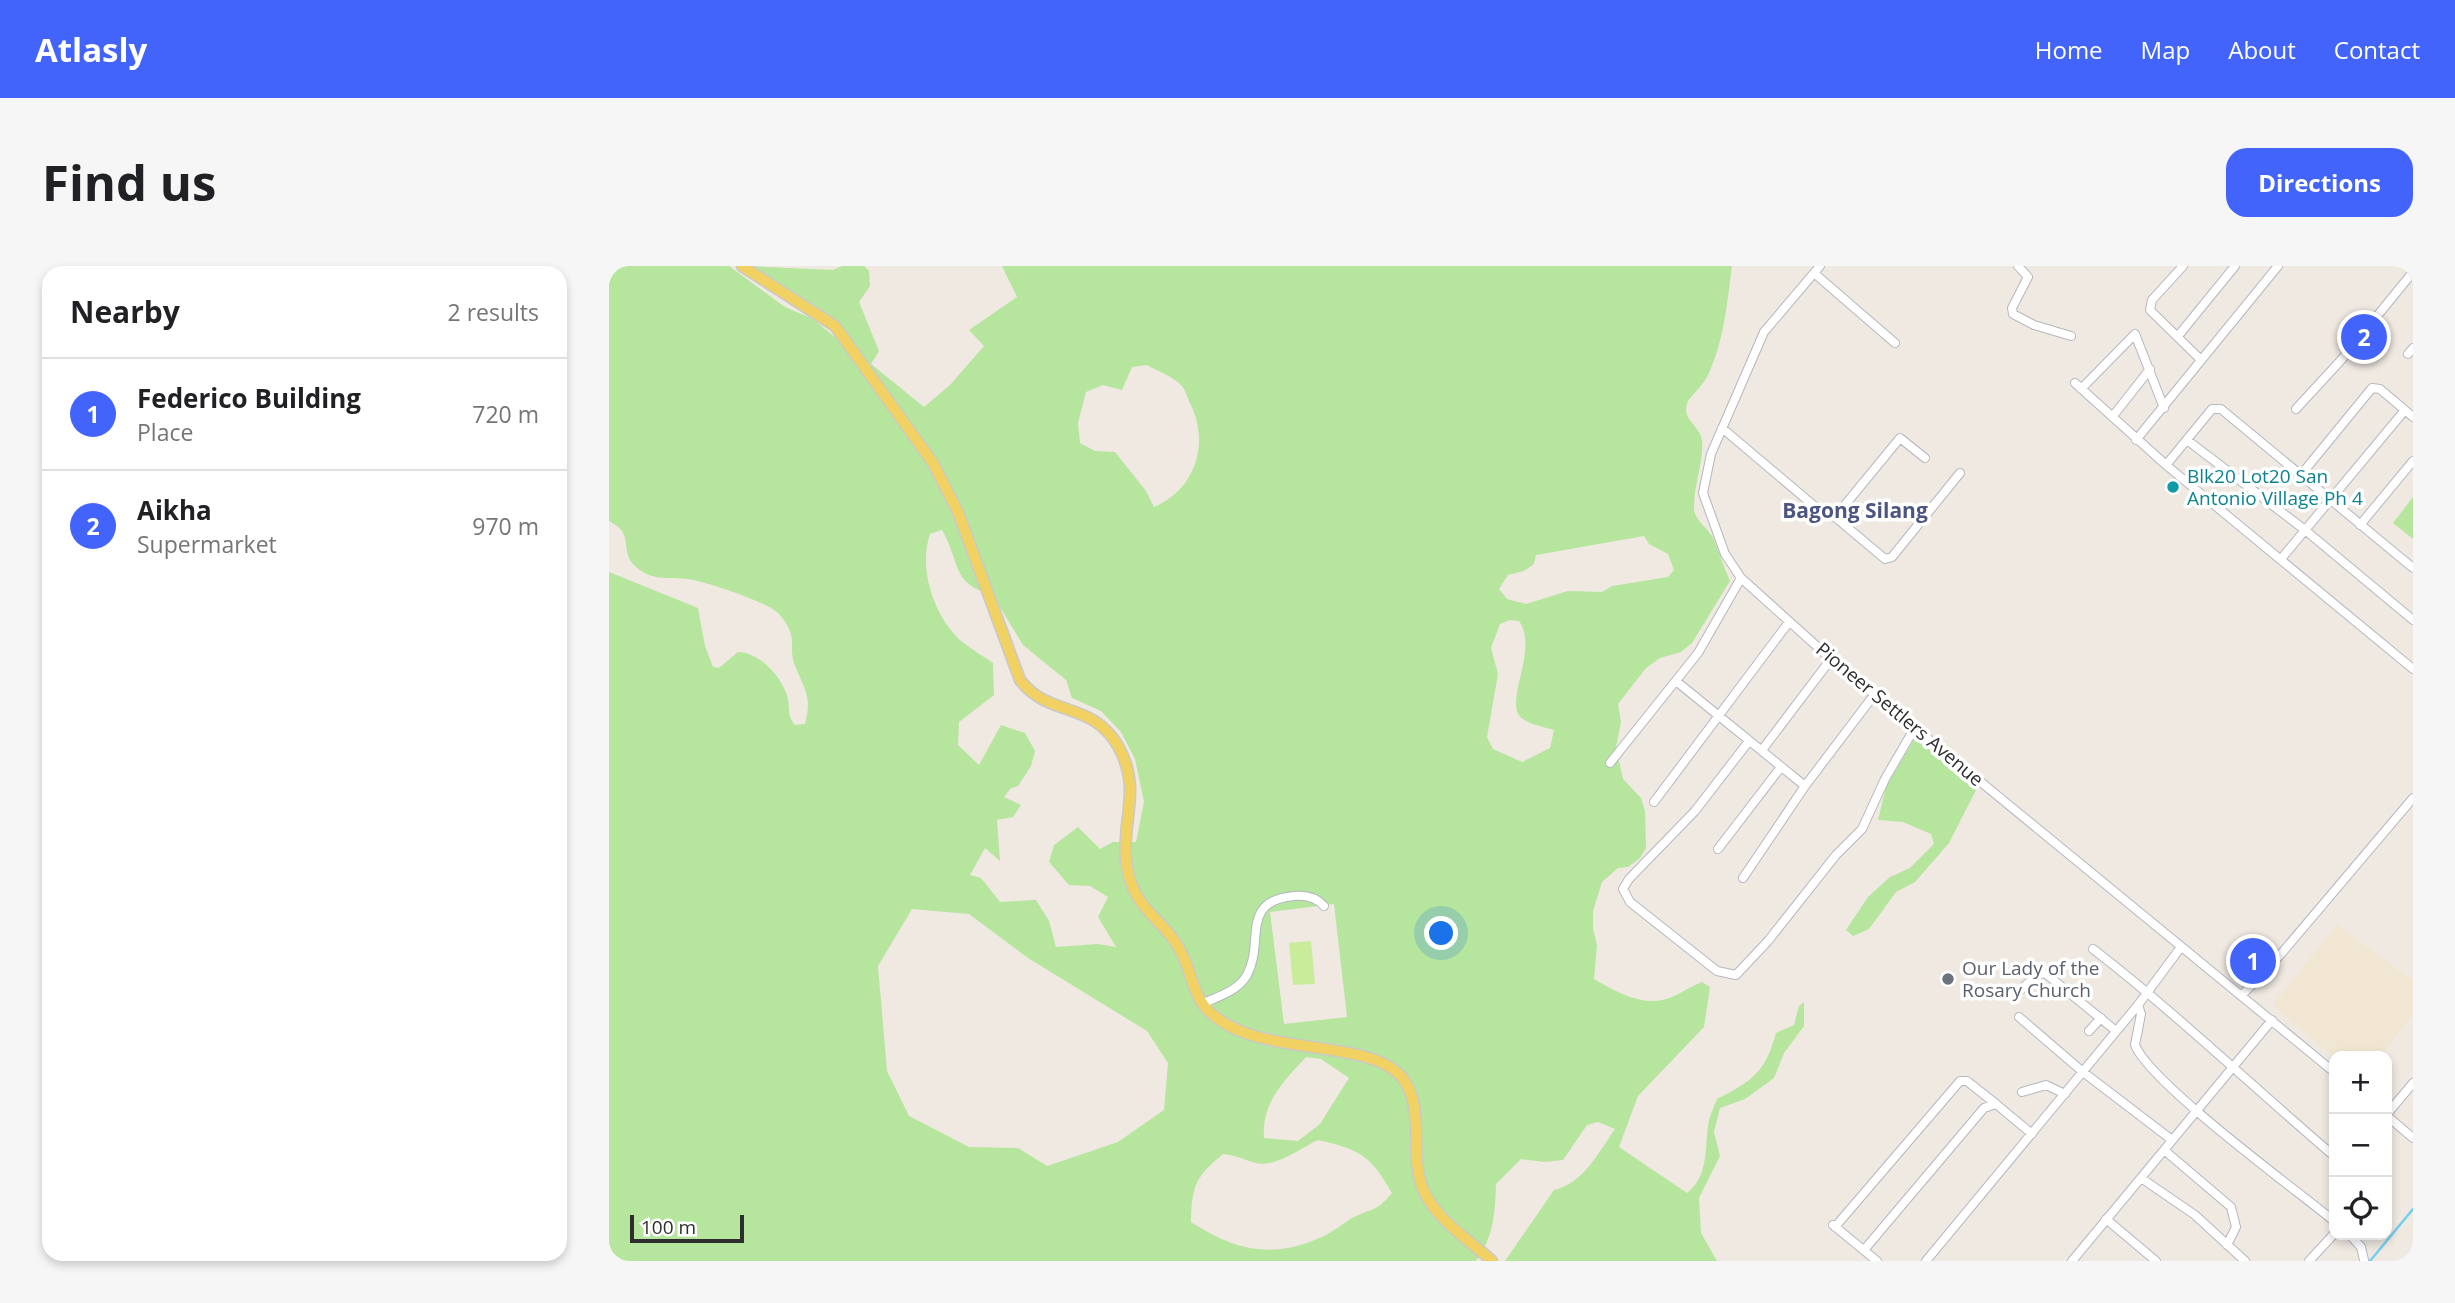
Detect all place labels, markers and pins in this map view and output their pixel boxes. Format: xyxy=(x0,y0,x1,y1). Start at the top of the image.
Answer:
pin: 2 xyxy=(2341,311,2387,363)
place label: Blk20 Lot20 San Antonio Village Ph 4 xyxy=(2187,463,2363,511)
marker: Blk20 Lot20 San Antonio Village Ph 4 xyxy=(2165,479,2181,495)
pin: 1 xyxy=(2230,935,2276,987)
place label: Our Lady of the Rosary Church xyxy=(1962,955,2100,1003)
marker: Our Lady of the Rosary Church xyxy=(1940,971,1956,987)

